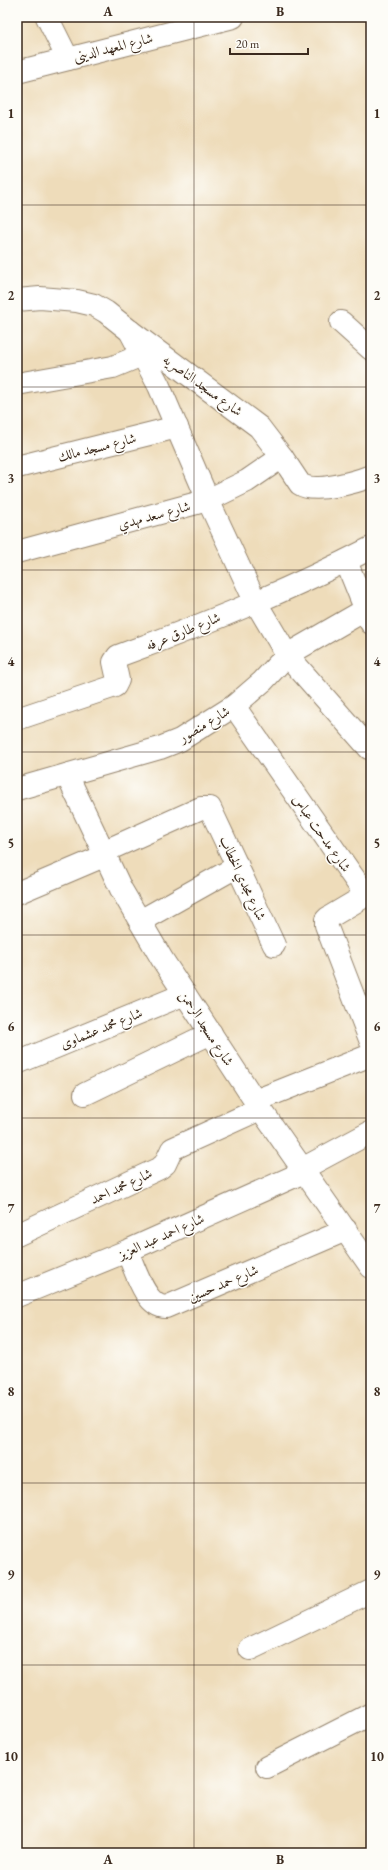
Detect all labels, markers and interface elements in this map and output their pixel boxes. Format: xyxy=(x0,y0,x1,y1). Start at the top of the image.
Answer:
text: A xyxy=(102,3,113,20)
text: B xyxy=(276,3,284,20)
street label: شارع المعهد الدينى xyxy=(71,28,155,68)
scale bar xyxy=(230,30,308,56)
text: 20 m xyxy=(236,36,260,52)
text: 1 xyxy=(8,105,15,122)
text: 1 xyxy=(374,105,381,122)
text: 2 xyxy=(8,287,15,304)
text: 2 xyxy=(374,287,381,304)
street label: شارع مسجد الناصريه xyxy=(158,350,246,422)
street label: شارع مسجد مالك xyxy=(56,429,139,468)
text: 3 xyxy=(8,470,15,487)
text: 3 xyxy=(374,470,381,487)
street label: شارع سعد مهدي xyxy=(116,497,193,536)
street label: شارع طارق عرفه xyxy=(143,608,224,657)
text: 4 xyxy=(8,653,15,670)
text: 4 xyxy=(374,653,381,670)
street label: شارع منصور xyxy=(173,702,234,750)
street label: شارع مدحت عباس xyxy=(286,791,355,877)
street label: شارع مجدي الخطاب xyxy=(213,833,270,925)
text: 5 xyxy=(8,835,14,852)
text: 5 xyxy=(374,835,380,852)
street label: شارع مسجد الرحمن xyxy=(173,987,238,1071)
street label: شارع محمد عشماوى xyxy=(57,1003,146,1055)
text: 6 xyxy=(8,1018,15,1035)
text: 6 xyxy=(374,1018,381,1035)
street label: شارع محمد احمد xyxy=(87,1164,156,1211)
text: 7 xyxy=(8,1200,15,1217)
text: 7 xyxy=(374,1200,381,1217)
street label: شارع احمد عبد العزيز xyxy=(113,1209,208,1267)
street label: شارع حمد حسين xyxy=(185,1260,262,1309)
text: 8 xyxy=(8,1383,15,1400)
text: 8 xyxy=(374,1383,381,1400)
text: 9 xyxy=(8,1566,15,1583)
text: 9 xyxy=(374,1566,381,1583)
text: 10 xyxy=(4,1748,18,1765)
text: 10 xyxy=(370,1748,384,1765)
text: A xyxy=(102,1851,113,1868)
text: B xyxy=(276,1851,284,1868)

